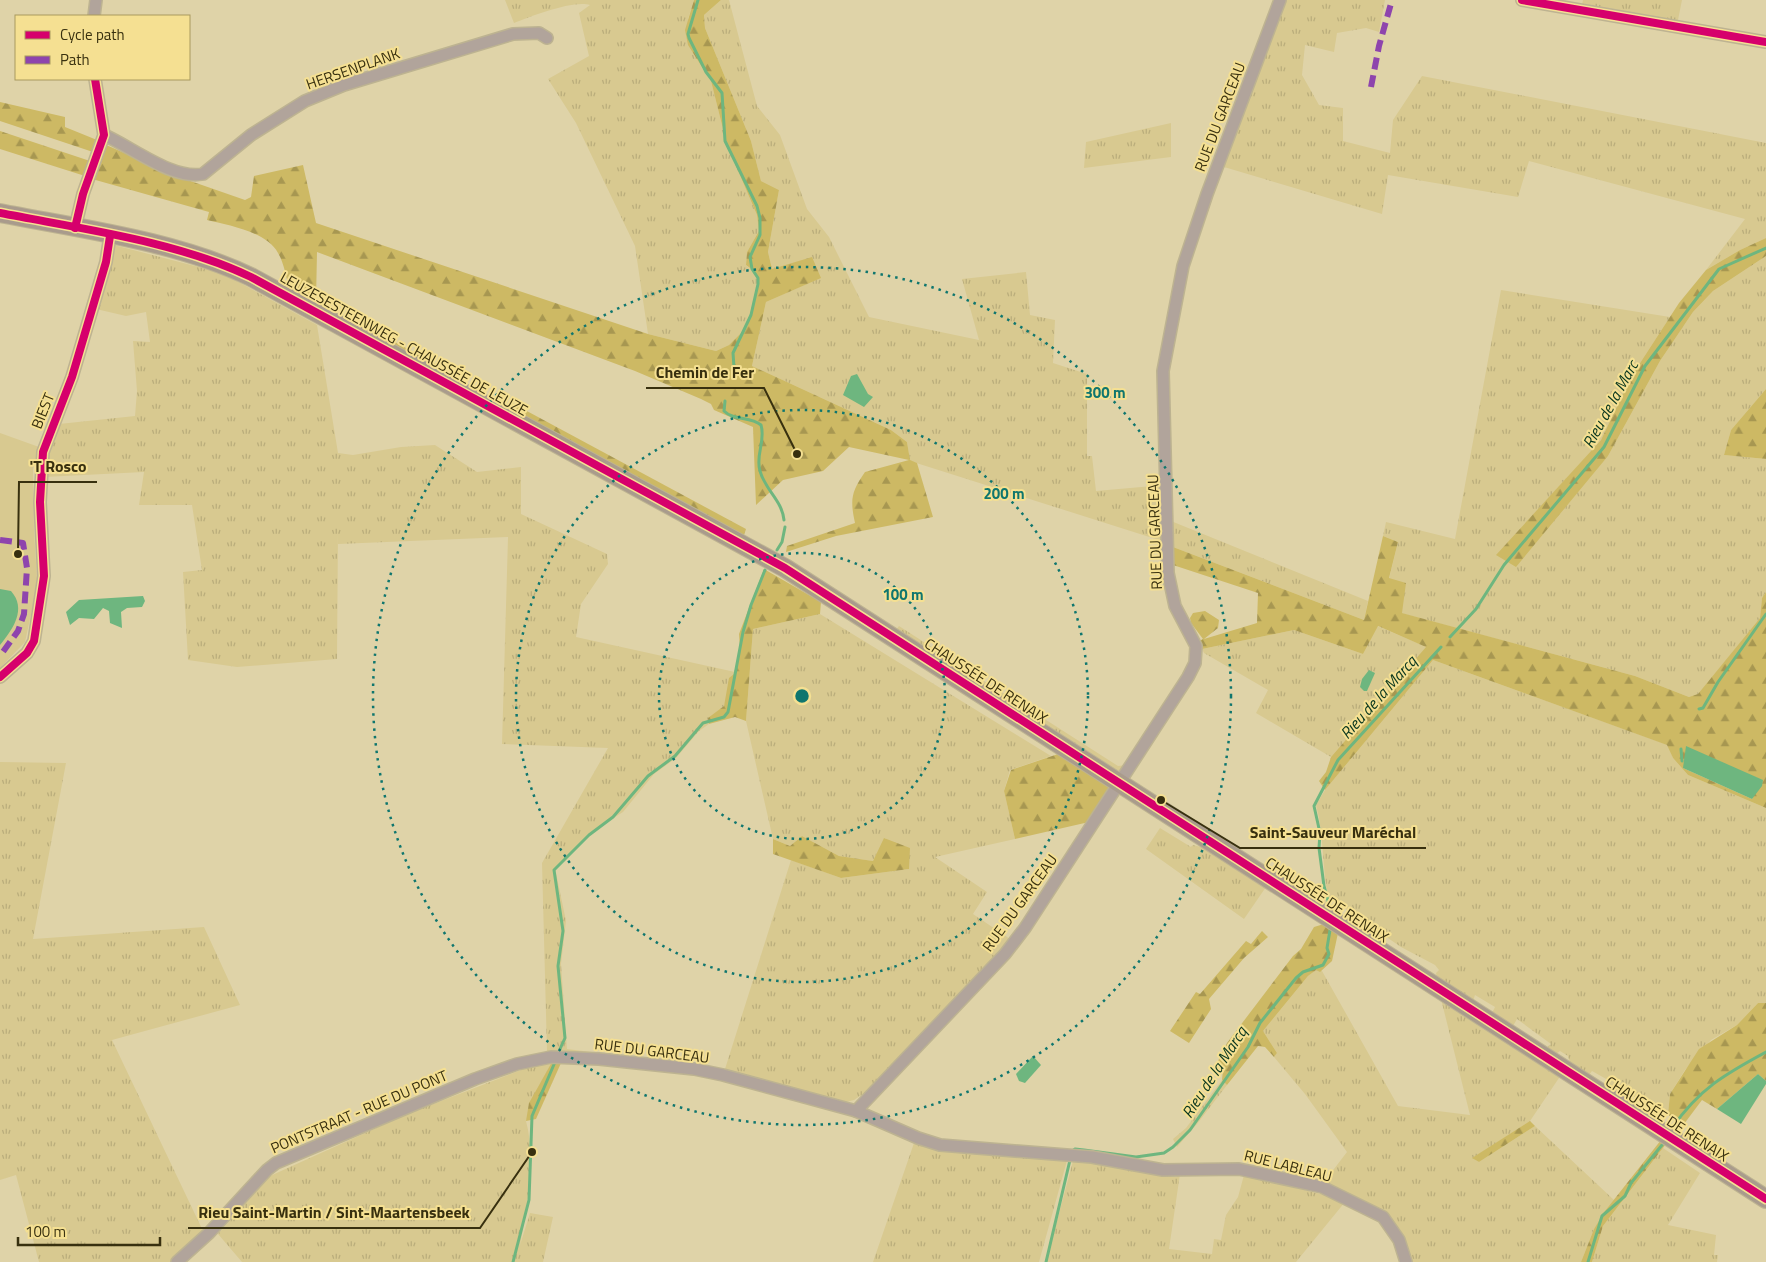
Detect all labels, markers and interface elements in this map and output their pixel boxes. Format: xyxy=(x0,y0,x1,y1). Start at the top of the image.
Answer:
legend xyxy=(15,15,190,80)
text: Cycle path xyxy=(60,23,125,46)
street label: HERSENPLANK xyxy=(303,42,403,95)
text: Path xyxy=(60,48,90,71)
street label: RUE DU GARCEAU xyxy=(1188,59,1251,175)
street label: LEUZESESTEENWEG - CHAUSSÉE DE LEUZE xyxy=(276,266,532,422)
water label: Rieu de la Marc xyxy=(1576,355,1645,452)
callout: Chemin de Fer xyxy=(646,357,764,388)
text: Chemin de Fer xyxy=(656,360,754,384)
text: 300 m xyxy=(1084,381,1126,404)
street label: BIEST xyxy=(25,389,60,432)
callout: 'T Rosco xyxy=(19,451,97,482)
text: 'T Rosco xyxy=(29,454,87,478)
street label: RUE DU GARCEAU xyxy=(1141,474,1168,590)
text: 200 m xyxy=(983,482,1025,505)
text: 100 m xyxy=(882,583,924,606)
street label: CHAUSSÉE DE RENAIX xyxy=(920,632,1053,729)
water label: Rieu de la Marcq xyxy=(1334,649,1423,744)
centre of rings xyxy=(793,687,811,705)
callout: Saint-Sauveur Maréchal xyxy=(1240,817,1426,848)
text: Saint-Sauveur Maréchal xyxy=(1250,820,1416,844)
street label: RUE DU GARCEAU xyxy=(976,849,1063,956)
street label: CHAUSSÉE DE RENAIX xyxy=(1261,851,1394,948)
water label: Rieu de la Marcq xyxy=(1175,1021,1253,1122)
street label: RUE DU GARCEAU xyxy=(593,1032,711,1069)
street label: PONTSTRAAT - RUE DU PONT xyxy=(267,1064,451,1159)
street label: CHAUSSÉE DE RENAIX xyxy=(1601,1070,1734,1167)
street label: RUE LABLEAU xyxy=(1242,1143,1334,1188)
callout: Rieu Saint-Martin / Sint-Maartensbeek xyxy=(188,1197,480,1228)
text: Rieu Saint-Martin / Sint-Maartensbeek xyxy=(198,1200,471,1224)
scale bar xyxy=(18,1214,160,1246)
text: 100 m xyxy=(25,1220,66,1243)

